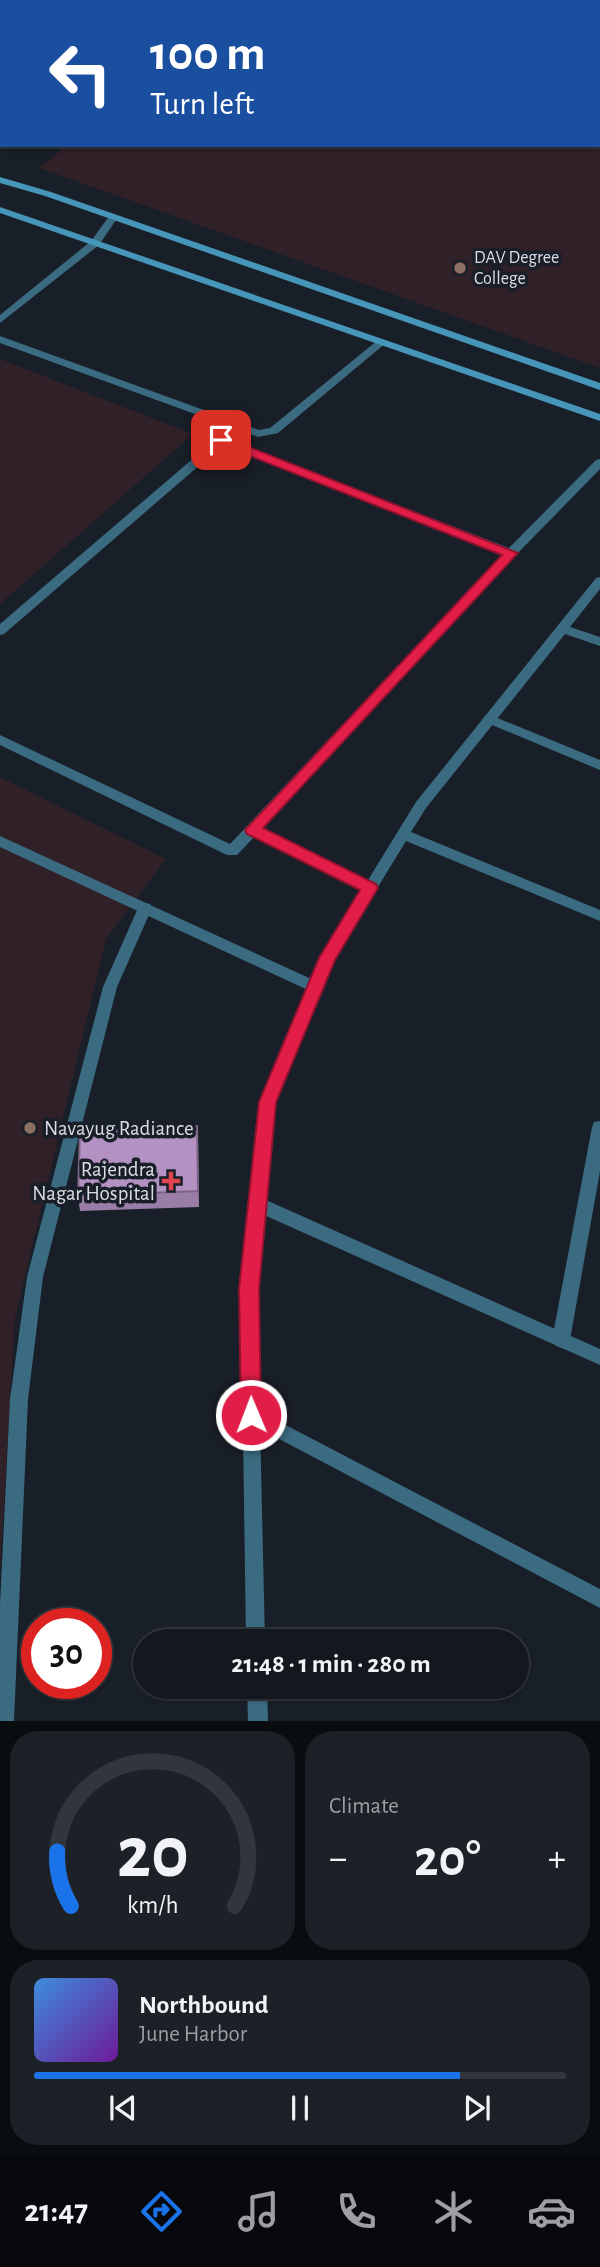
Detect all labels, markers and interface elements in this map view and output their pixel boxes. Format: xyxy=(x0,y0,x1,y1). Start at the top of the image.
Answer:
icon: left xyxy=(35,28,126,119)
text: 100 m xyxy=(150,30,266,79)
text: Turn left xyxy=(150,88,254,120)
place label: DAV Degree College xyxy=(474,249,559,288)
marker: DAV Degree College xyxy=(452,260,468,276)
pin xyxy=(191,410,251,470)
icon: arrive xyxy=(202,421,240,459)
place label: Navayug Radiance xyxy=(44,1118,194,1139)
marker: Navayug Radiance xyxy=(22,1120,38,1136)
place label: Rajendra Nagar Hospital xyxy=(32,1159,155,1204)
marker: Rajendra Nagar Hospital xyxy=(161,1171,181,1191)
position arrow xyxy=(214,1378,288,1452)
speed limit sign: 30 xyxy=(21,1608,112,1699)
text: 21:48 · 1 min · 280 m xyxy=(231,1651,431,1677)
text: Climate xyxy=(329,1795,399,1818)
text: 20 xyxy=(116,1819,189,1892)
text: 20° xyxy=(414,1833,481,1885)
text: − xyxy=(329,1840,347,1878)
text: + xyxy=(548,1840,566,1878)
text: km/h xyxy=(127,1893,178,1918)
text: Northbound xyxy=(139,1992,268,2018)
text: June Harbor xyxy=(139,2023,247,2046)
icon: previous xyxy=(104,2089,142,2127)
icon: pause xyxy=(281,2089,319,2127)
icon: next xyxy=(458,2089,496,2127)
icon: directions xyxy=(137,2187,186,2236)
icon: music xyxy=(234,2187,283,2236)
icon: phone xyxy=(332,2187,381,2236)
icon: climate xyxy=(429,2187,478,2236)
icon: car xyxy=(527,2187,576,2236)
text: 21:47 xyxy=(24,2195,88,2227)

